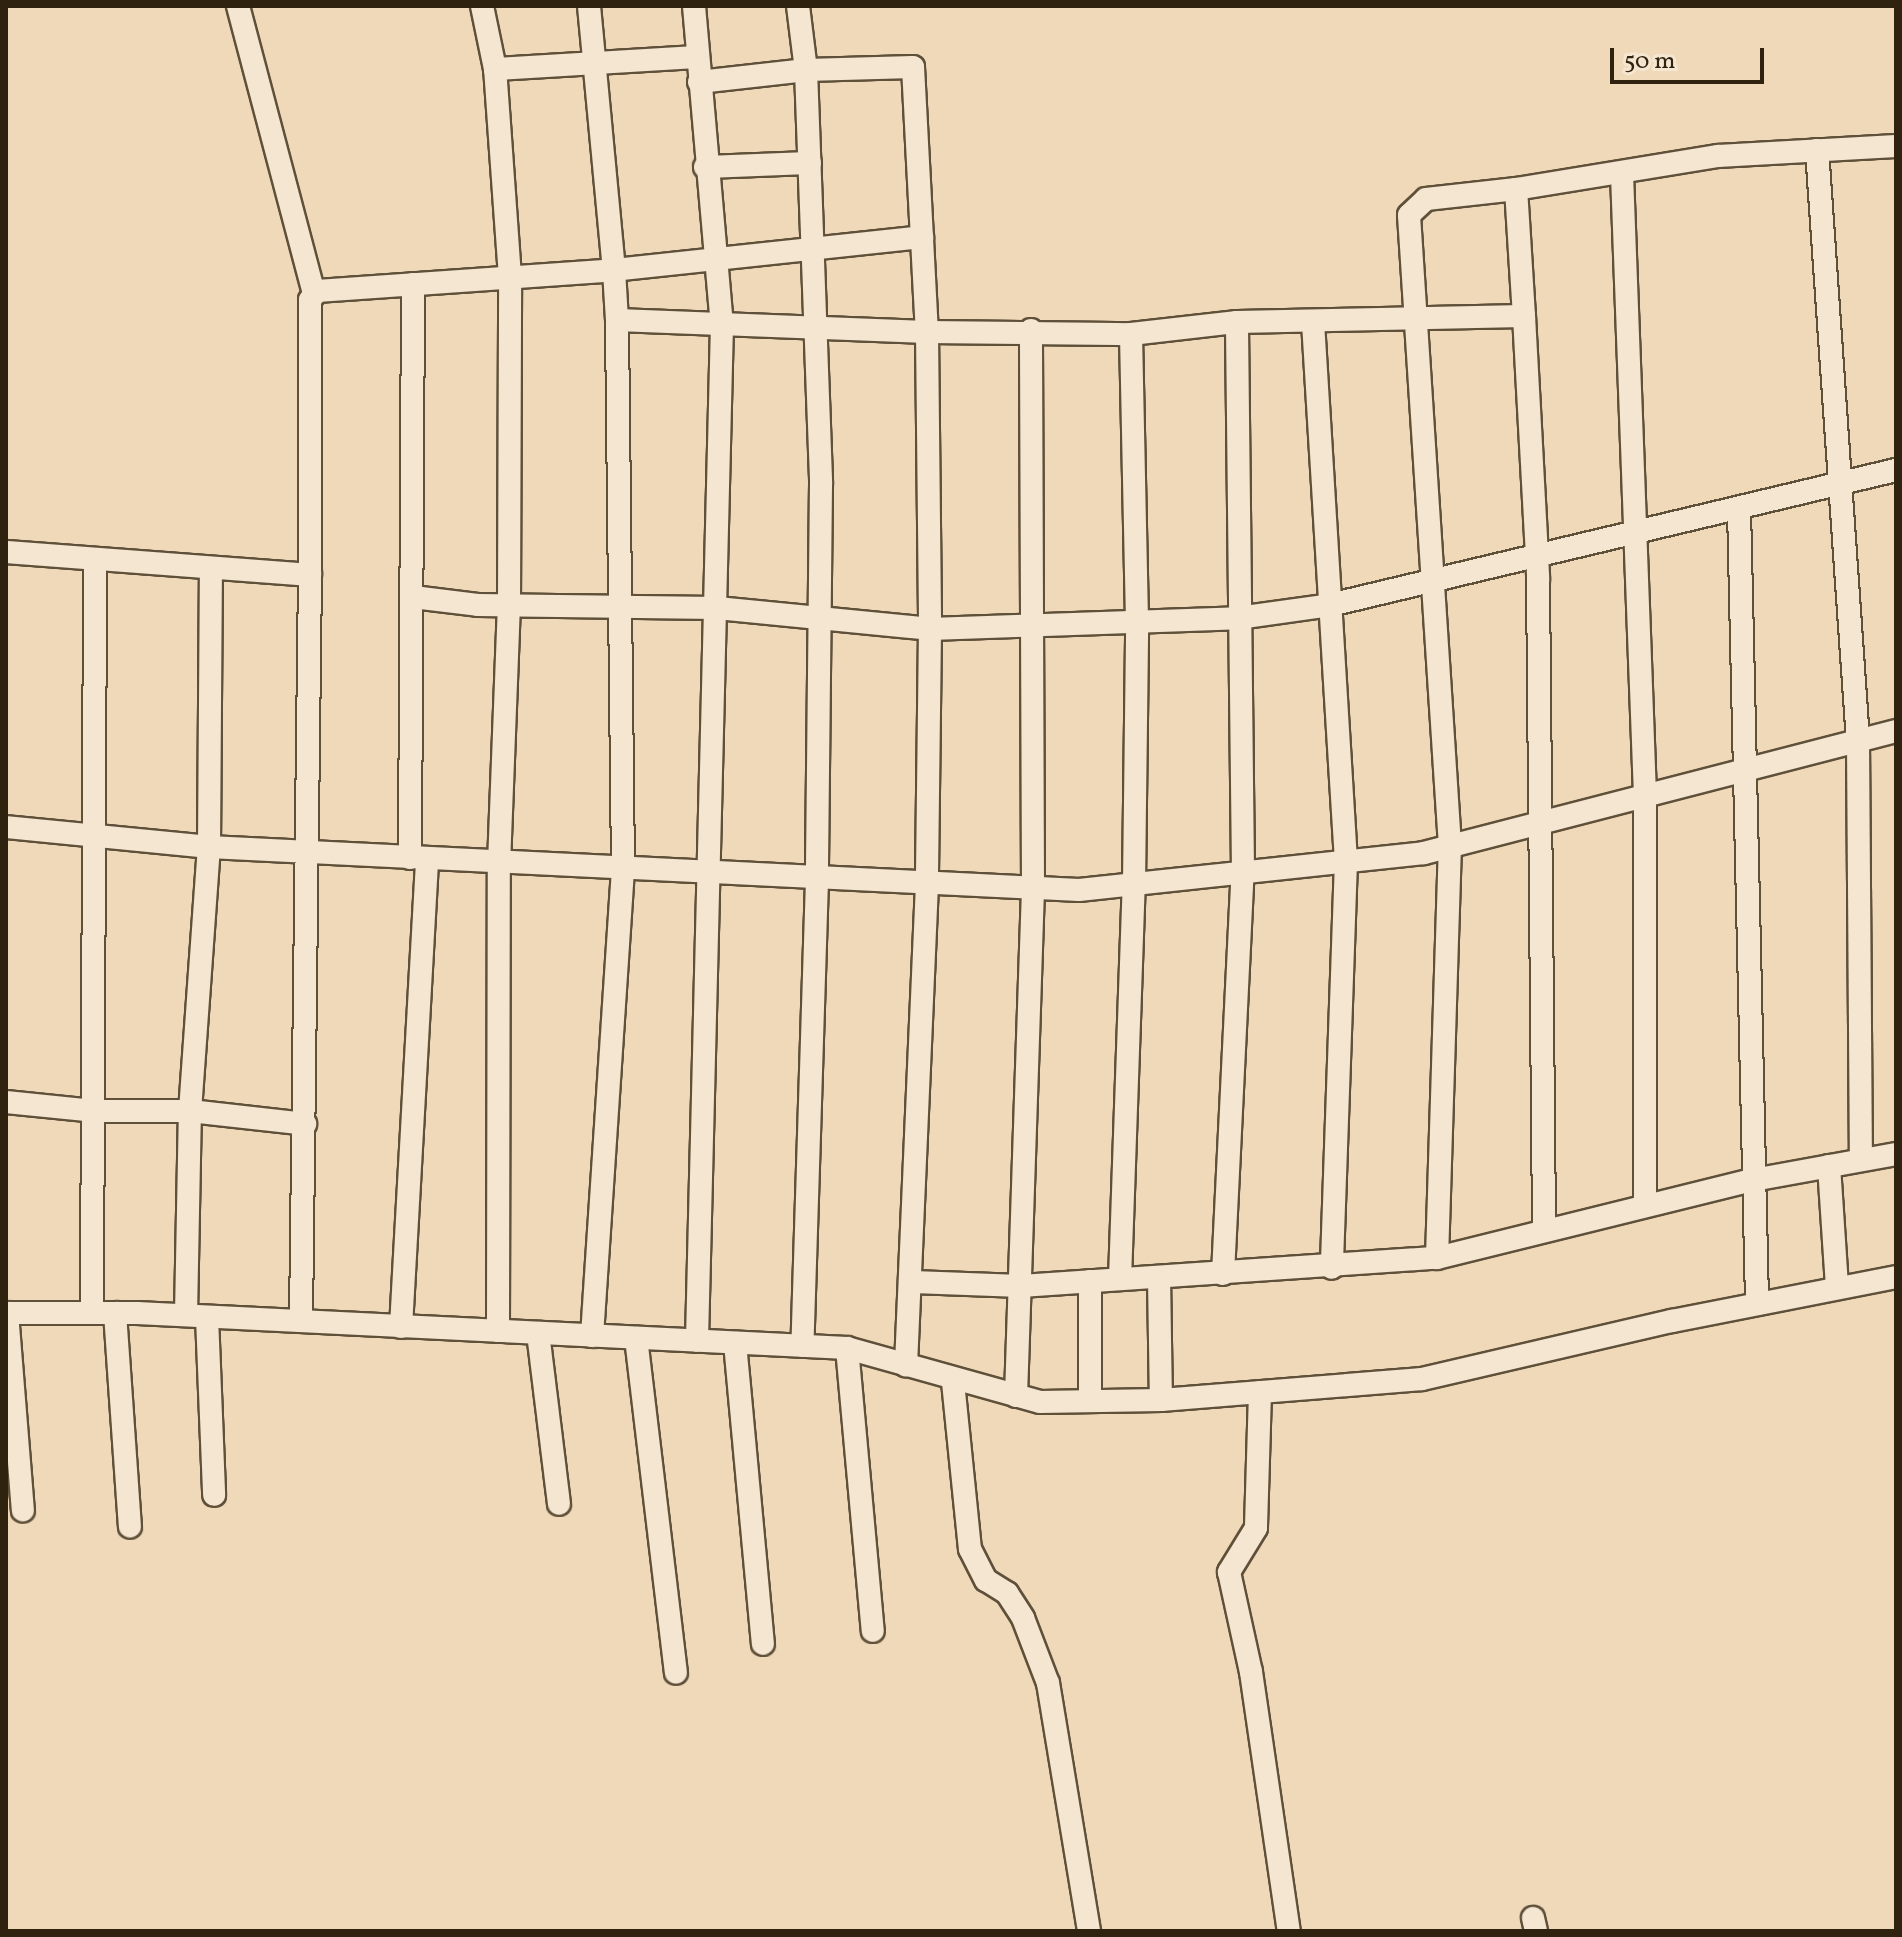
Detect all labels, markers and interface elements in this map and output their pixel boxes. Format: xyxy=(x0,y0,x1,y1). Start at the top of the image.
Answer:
scale bar xyxy=(1614,32,1768,82)
text: 50 m xyxy=(1624,45,1676,79)

